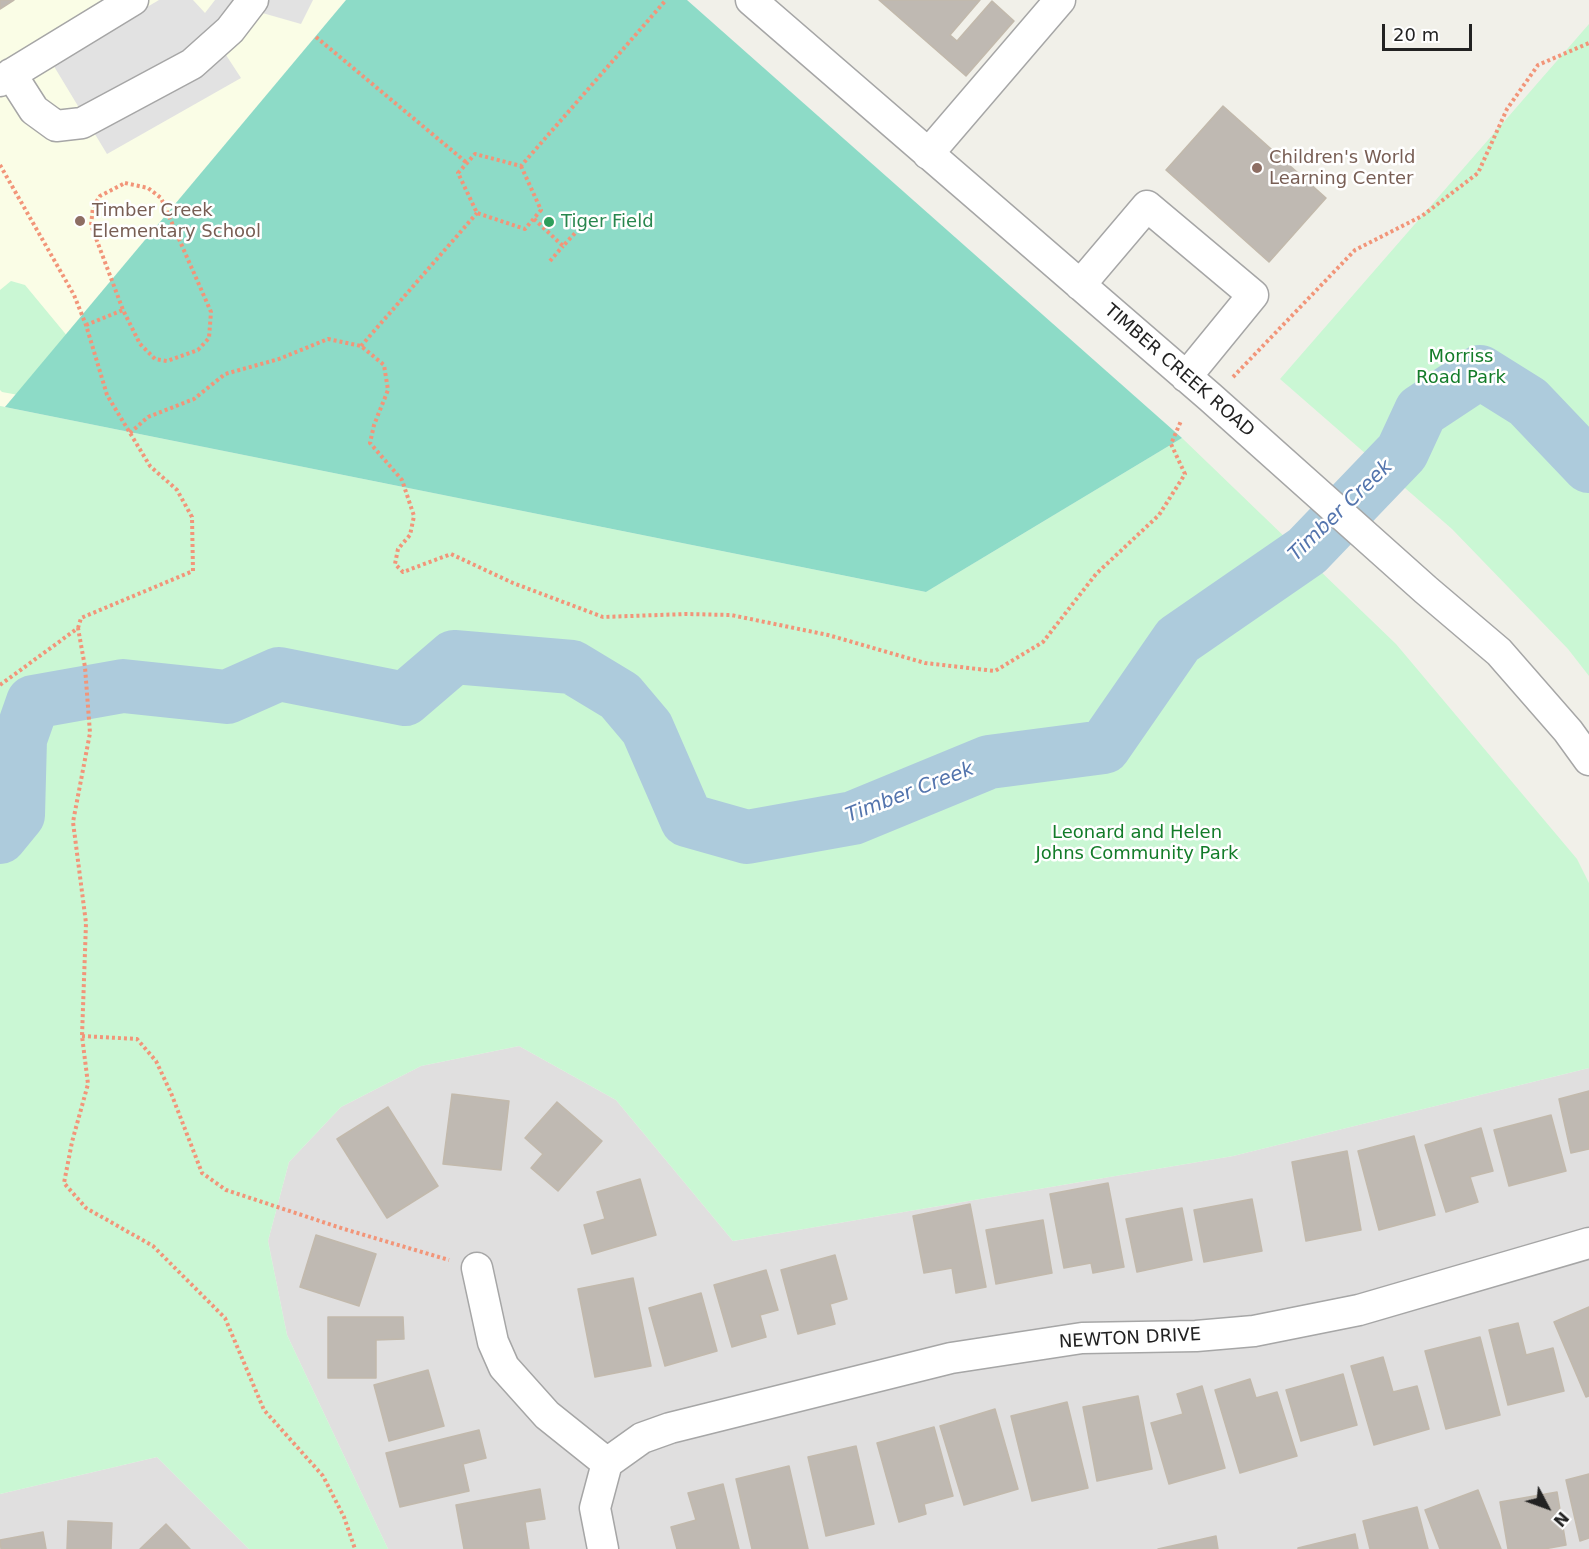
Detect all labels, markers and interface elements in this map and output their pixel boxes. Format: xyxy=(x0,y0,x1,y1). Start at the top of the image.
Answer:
scale bar xyxy=(1385,12,1475,50)
text: 20 m xyxy=(1393,24,1439,45)
place label: Children's World Learning Center xyxy=(1269,147,1416,190)
marker: Children's World Learning Center xyxy=(1250,161,1264,175)
place label: Timber Creek Elementary School xyxy=(92,200,261,242)
place label: Tiger Field xyxy=(561,211,654,233)
marker: Timber Creek Elementary School xyxy=(73,214,87,228)
marker: Tiger Field xyxy=(542,215,556,229)
street label: TIMBER CREEK ROAD xyxy=(1100,300,1258,442)
park label: Morriss Road Park xyxy=(1416,346,1506,388)
water label: Timber Creek xyxy=(1284,455,1398,567)
water label: Timber Creek xyxy=(843,758,977,828)
park label: Leonard and Helen Johns Community Park xyxy=(1035,822,1239,864)
street label: NEWTON DRIVE xyxy=(1058,1324,1202,1354)
north arrow xyxy=(1517,1477,1577,1537)
text: N xyxy=(1549,1508,1573,1530)

